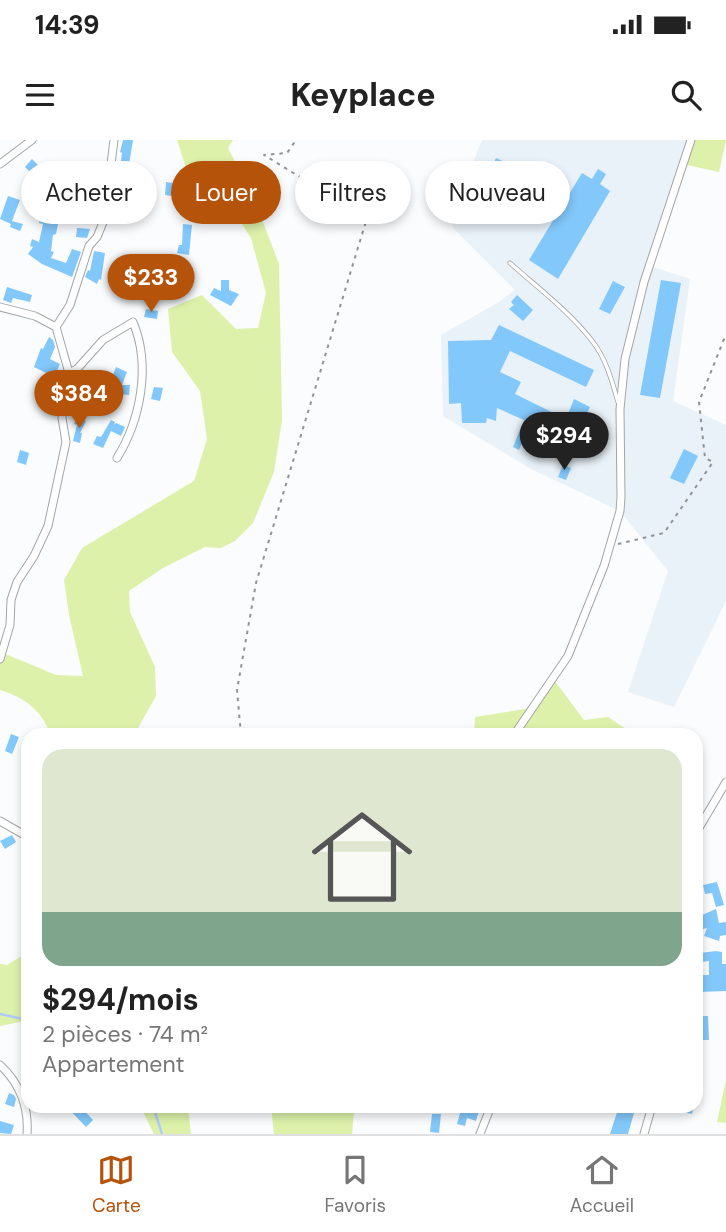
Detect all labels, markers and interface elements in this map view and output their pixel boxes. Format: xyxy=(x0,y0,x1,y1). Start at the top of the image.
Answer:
text: 14:39 xyxy=(35,8,100,42)
text: Keyplace xyxy=(290,74,436,116)
icon: menu xyxy=(21,76,59,114)
icon: search xyxy=(667,76,705,114)
chip: Acheter xyxy=(21,161,157,224)
chip: Louer xyxy=(171,161,281,224)
chip: Filtres xyxy=(295,161,411,224)
chip: Nouveau xyxy=(425,161,570,224)
pin: $233 xyxy=(110,254,192,314)
text: $233 xyxy=(124,262,178,292)
pin: $384 xyxy=(38,370,120,430)
text: $384 xyxy=(50,378,108,408)
pin: $294 xyxy=(523,412,605,472)
text: $294 xyxy=(536,420,592,450)
icon: home xyxy=(299,794,425,920)
text: $294/mois xyxy=(42,980,199,1019)
text: 2 pièces · 74 m² xyxy=(42,1019,208,1049)
text: Appartement xyxy=(42,1049,185,1079)
tab: Carte xyxy=(92,1151,141,1218)
tab: Favoris xyxy=(325,1151,386,1218)
tab: Accueil xyxy=(570,1151,634,1218)

